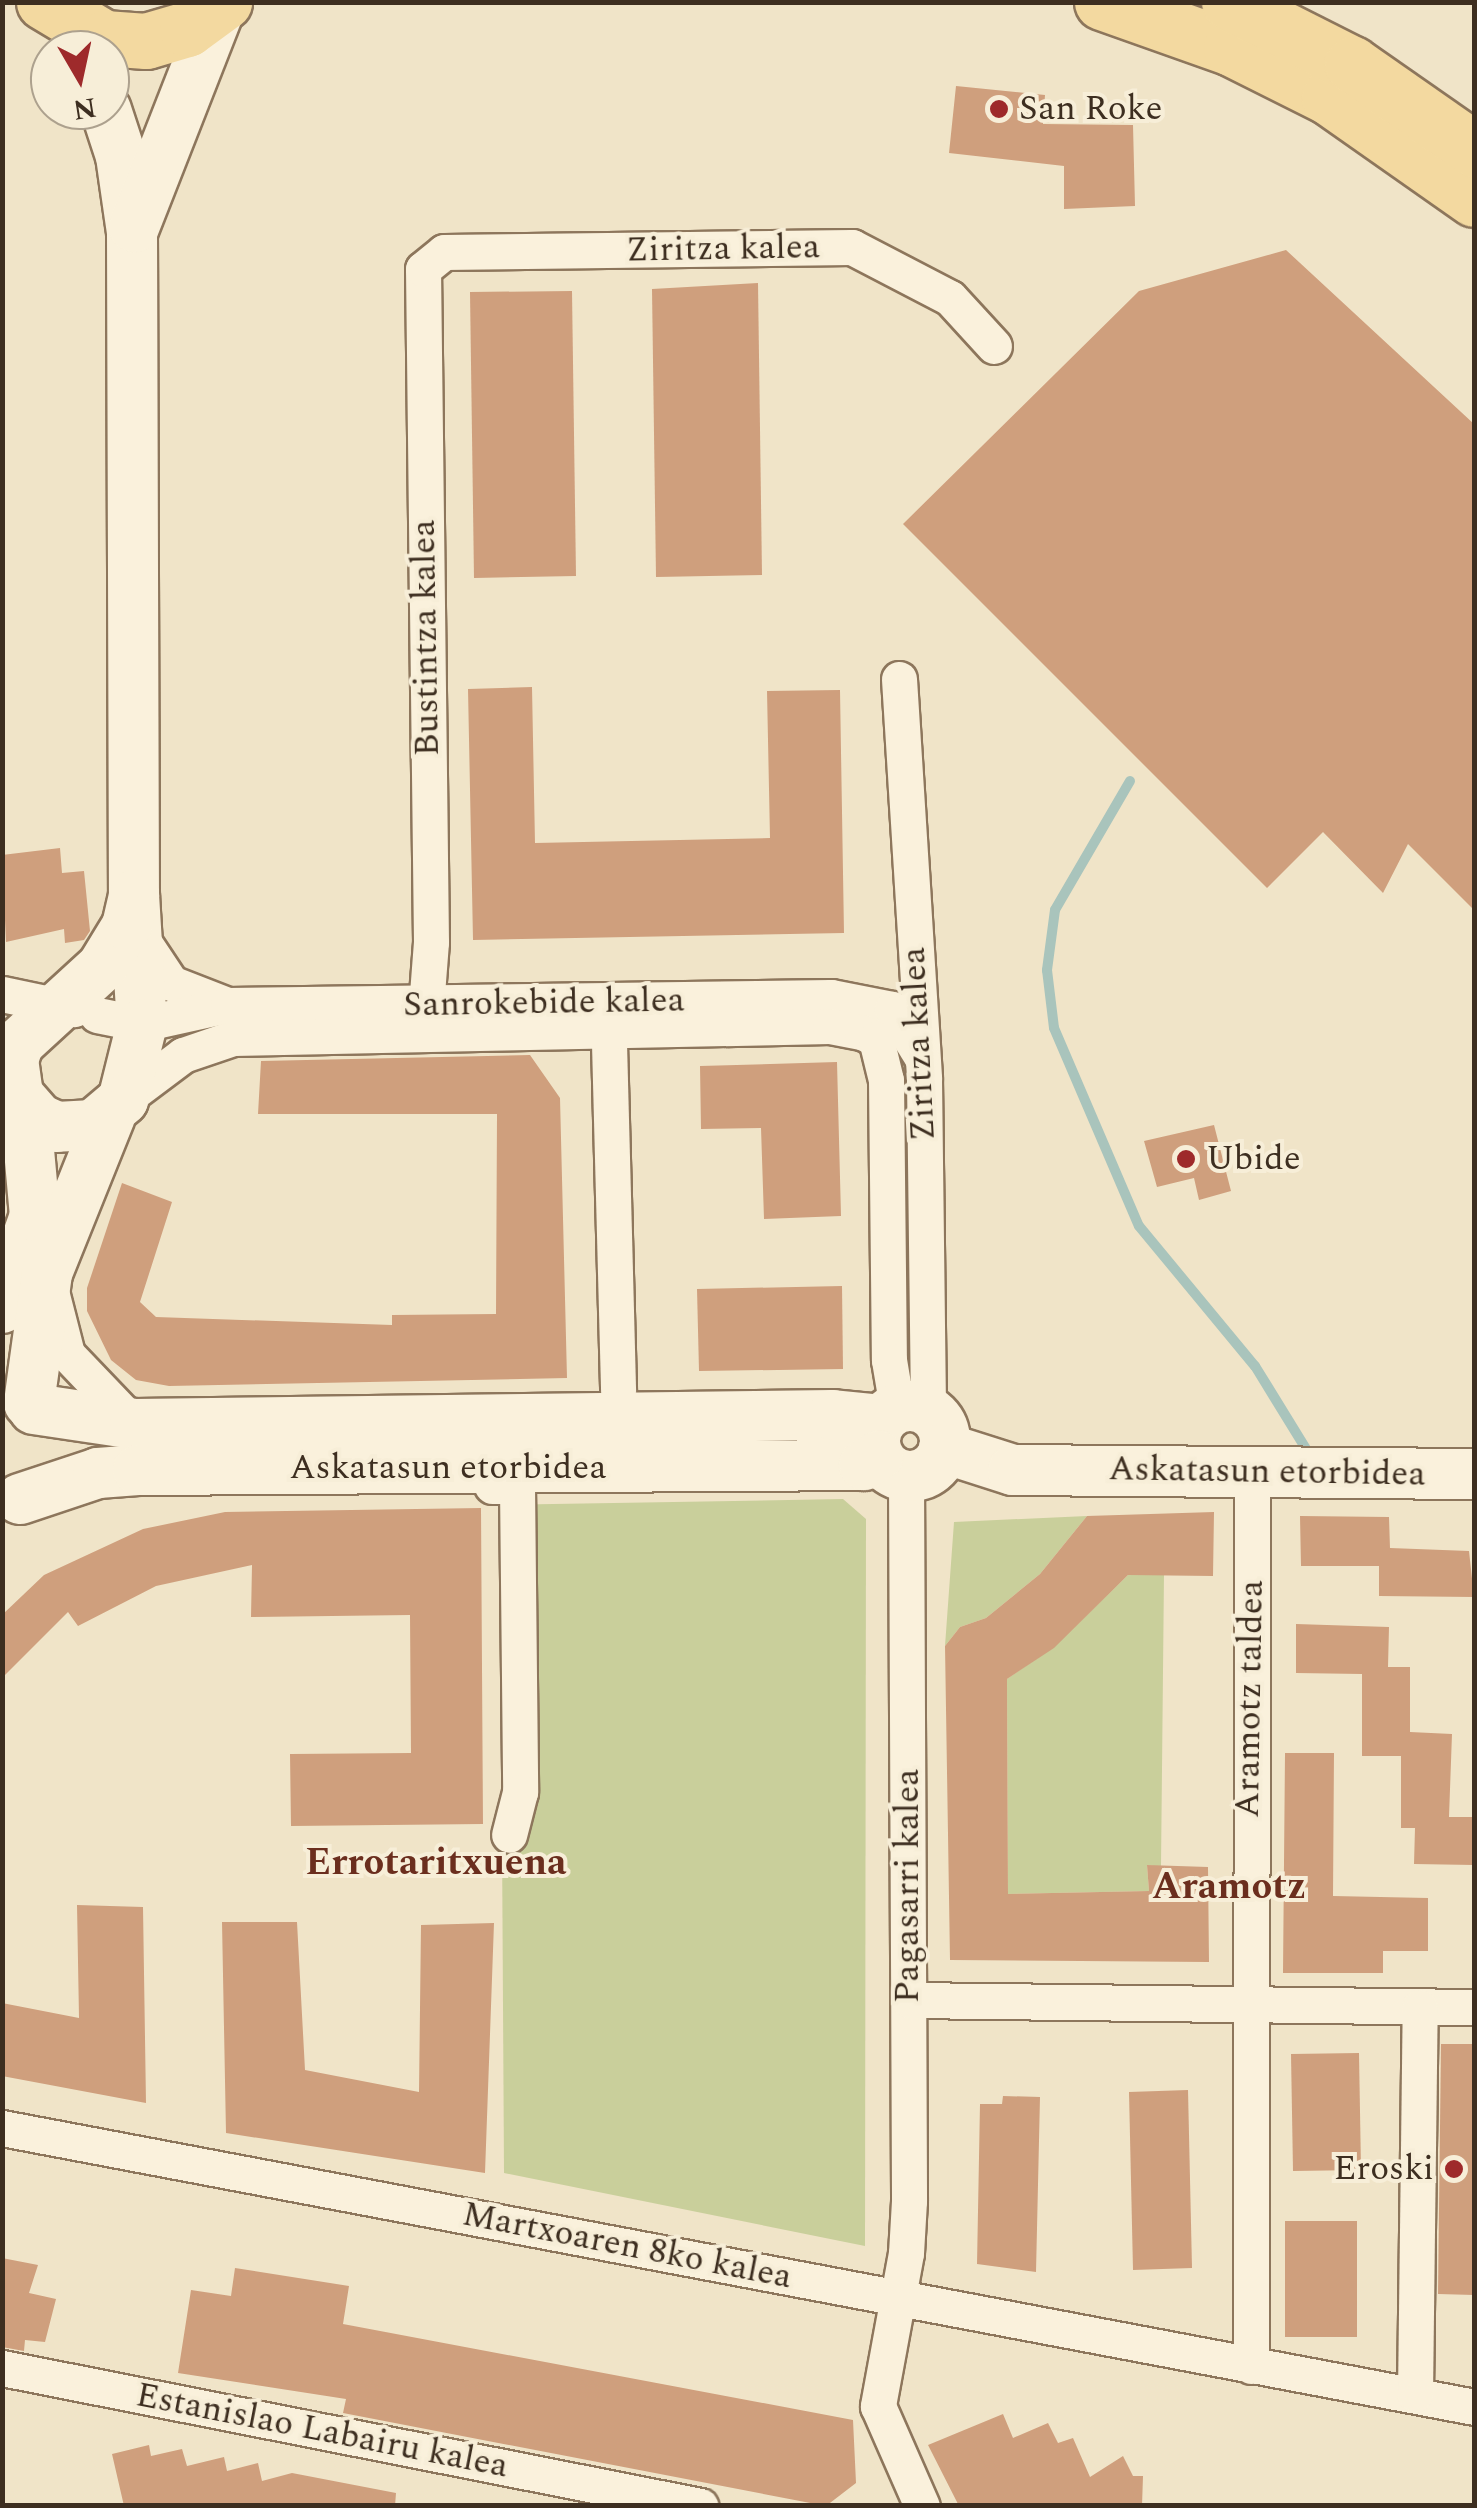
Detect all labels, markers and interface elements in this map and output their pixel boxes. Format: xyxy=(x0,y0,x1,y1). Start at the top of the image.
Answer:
north arrow xyxy=(30,30,130,130)
text: N xyxy=(70,85,99,131)
place label: San Roke xyxy=(1019,88,1162,130)
marker: San Roke xyxy=(988,98,1010,120)
street label: Ziritza kalea xyxy=(626,226,820,272)
street label: Bustintza kalea xyxy=(403,519,449,757)
street label: Ziritza kalea xyxy=(893,946,945,1142)
street label: Sanrokebide kalea xyxy=(403,980,685,1026)
place label: Ubide xyxy=(1206,1138,1301,1180)
marker: Ubide xyxy=(1175,1148,1197,1170)
street label: Askatasun etorbidea xyxy=(290,1447,606,1489)
street label: Askatasun etorbidea xyxy=(1108,1448,1426,1496)
street label: Aramotz taldea xyxy=(1227,1580,1273,1818)
street label: Pagasarri kalea xyxy=(887,1769,929,2003)
district label: Errotaritxuena xyxy=(305,1841,567,1887)
district label: Aramotz xyxy=(1152,1865,1306,1911)
place label: Eroski xyxy=(1333,2148,1434,2190)
marker: Eroski xyxy=(1443,2158,1465,2180)
street label: Martxoaren 8ko kalea xyxy=(459,2193,795,2299)
street label: Estanislao Labairu kalea xyxy=(132,2374,512,2488)

